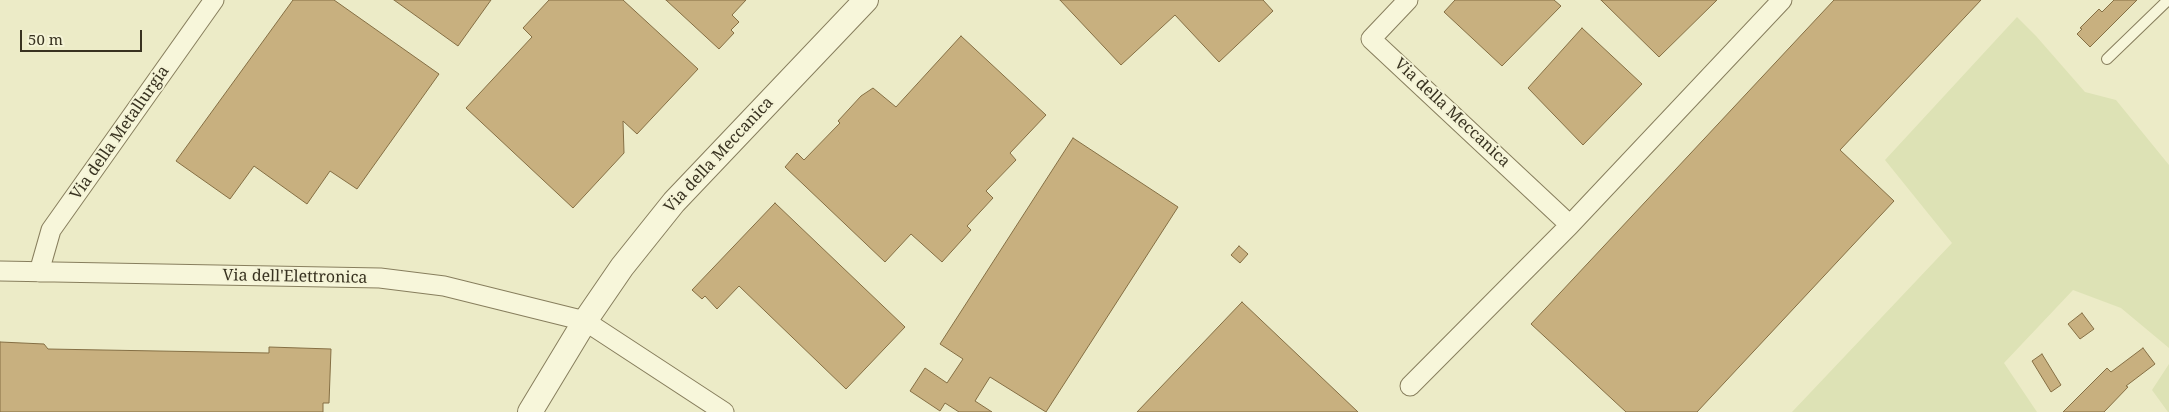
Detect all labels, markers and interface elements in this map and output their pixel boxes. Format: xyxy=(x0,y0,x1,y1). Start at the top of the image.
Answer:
scale bar xyxy=(22,20,145,52)
text: 50 m xyxy=(28,29,63,49)
street label: Via della Meccanica xyxy=(1390,54,1514,172)
street label: Via della Metallurgia xyxy=(67,62,173,204)
street label: Via della Meccanica xyxy=(660,93,778,217)
street label: Via dell'Elettronica xyxy=(222,266,368,288)

